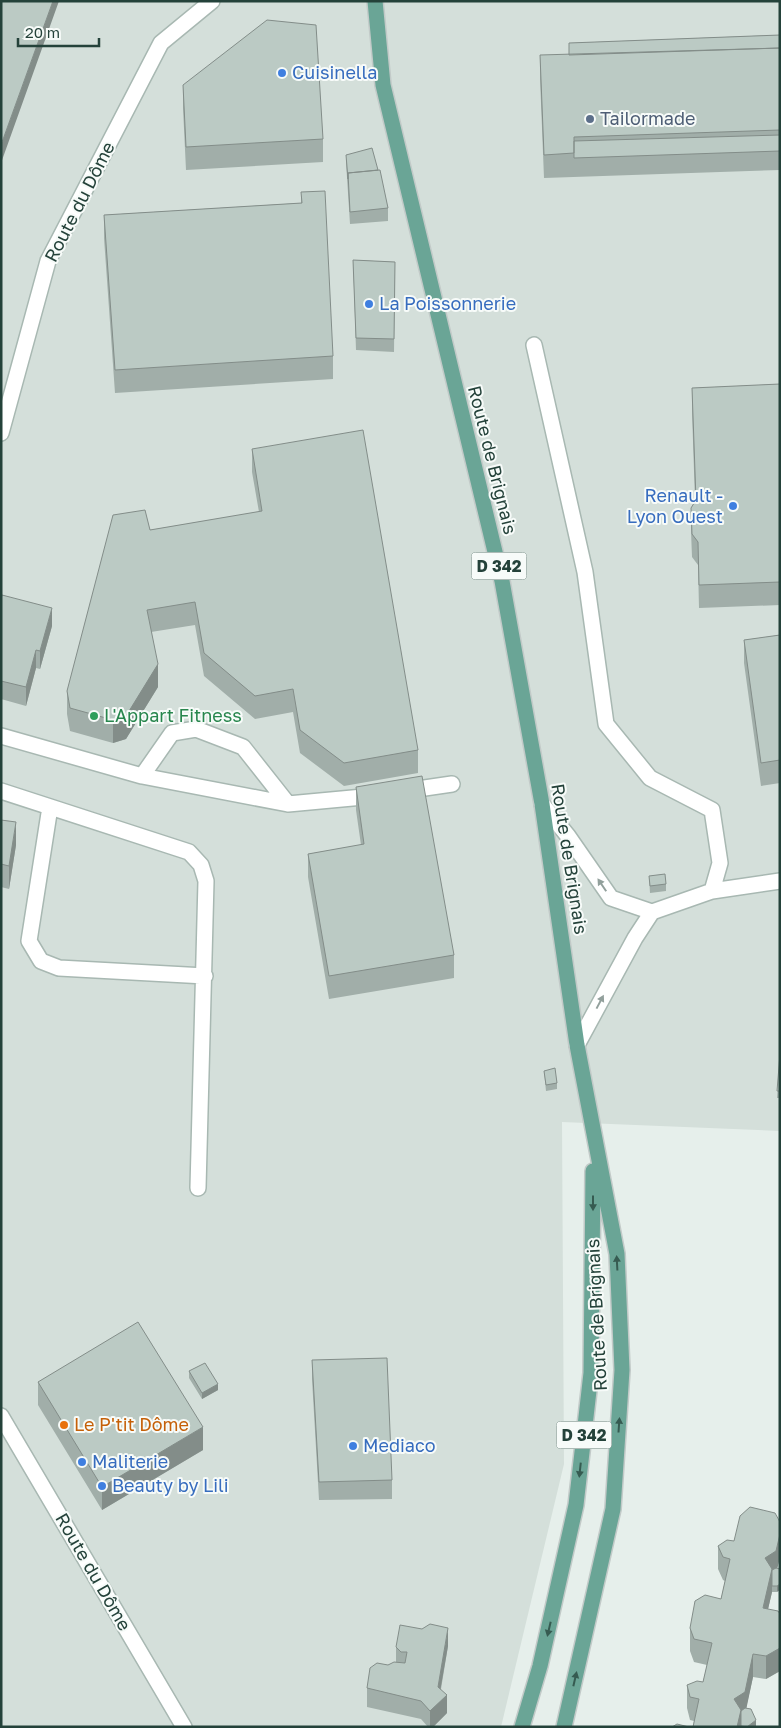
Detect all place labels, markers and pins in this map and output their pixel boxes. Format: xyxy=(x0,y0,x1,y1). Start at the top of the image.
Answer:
place label: Cuisinella xyxy=(292,61,378,83)
marker: Cuisinella xyxy=(276,67,288,79)
place label: Tailormade xyxy=(600,107,696,129)
marker: Tailormade xyxy=(584,113,596,125)
place label: La Poissonnerie xyxy=(379,292,516,314)
marker: La Poissonnerie xyxy=(363,298,375,310)
place label: Renault - Lyon Ouest xyxy=(627,484,723,527)
marker: Renault - Lyon Ouest xyxy=(727,500,739,512)
place label: L'Appart Fitness xyxy=(104,704,242,726)
marker: L'Appart Fitness xyxy=(88,710,100,722)
place label: Le P'tit Dôme xyxy=(74,1413,189,1435)
marker: Le P'tit Dôme xyxy=(58,1419,70,1431)
place label: Mediaco xyxy=(363,1434,436,1456)
marker: Mediaco xyxy=(347,1440,359,1452)
place label: Maliterie xyxy=(92,1450,168,1472)
marker: Maliterie xyxy=(76,1456,88,1468)
place label: Beauty by Lili xyxy=(112,1474,229,1496)
marker: Beauty by Lili xyxy=(96,1480,108,1492)

